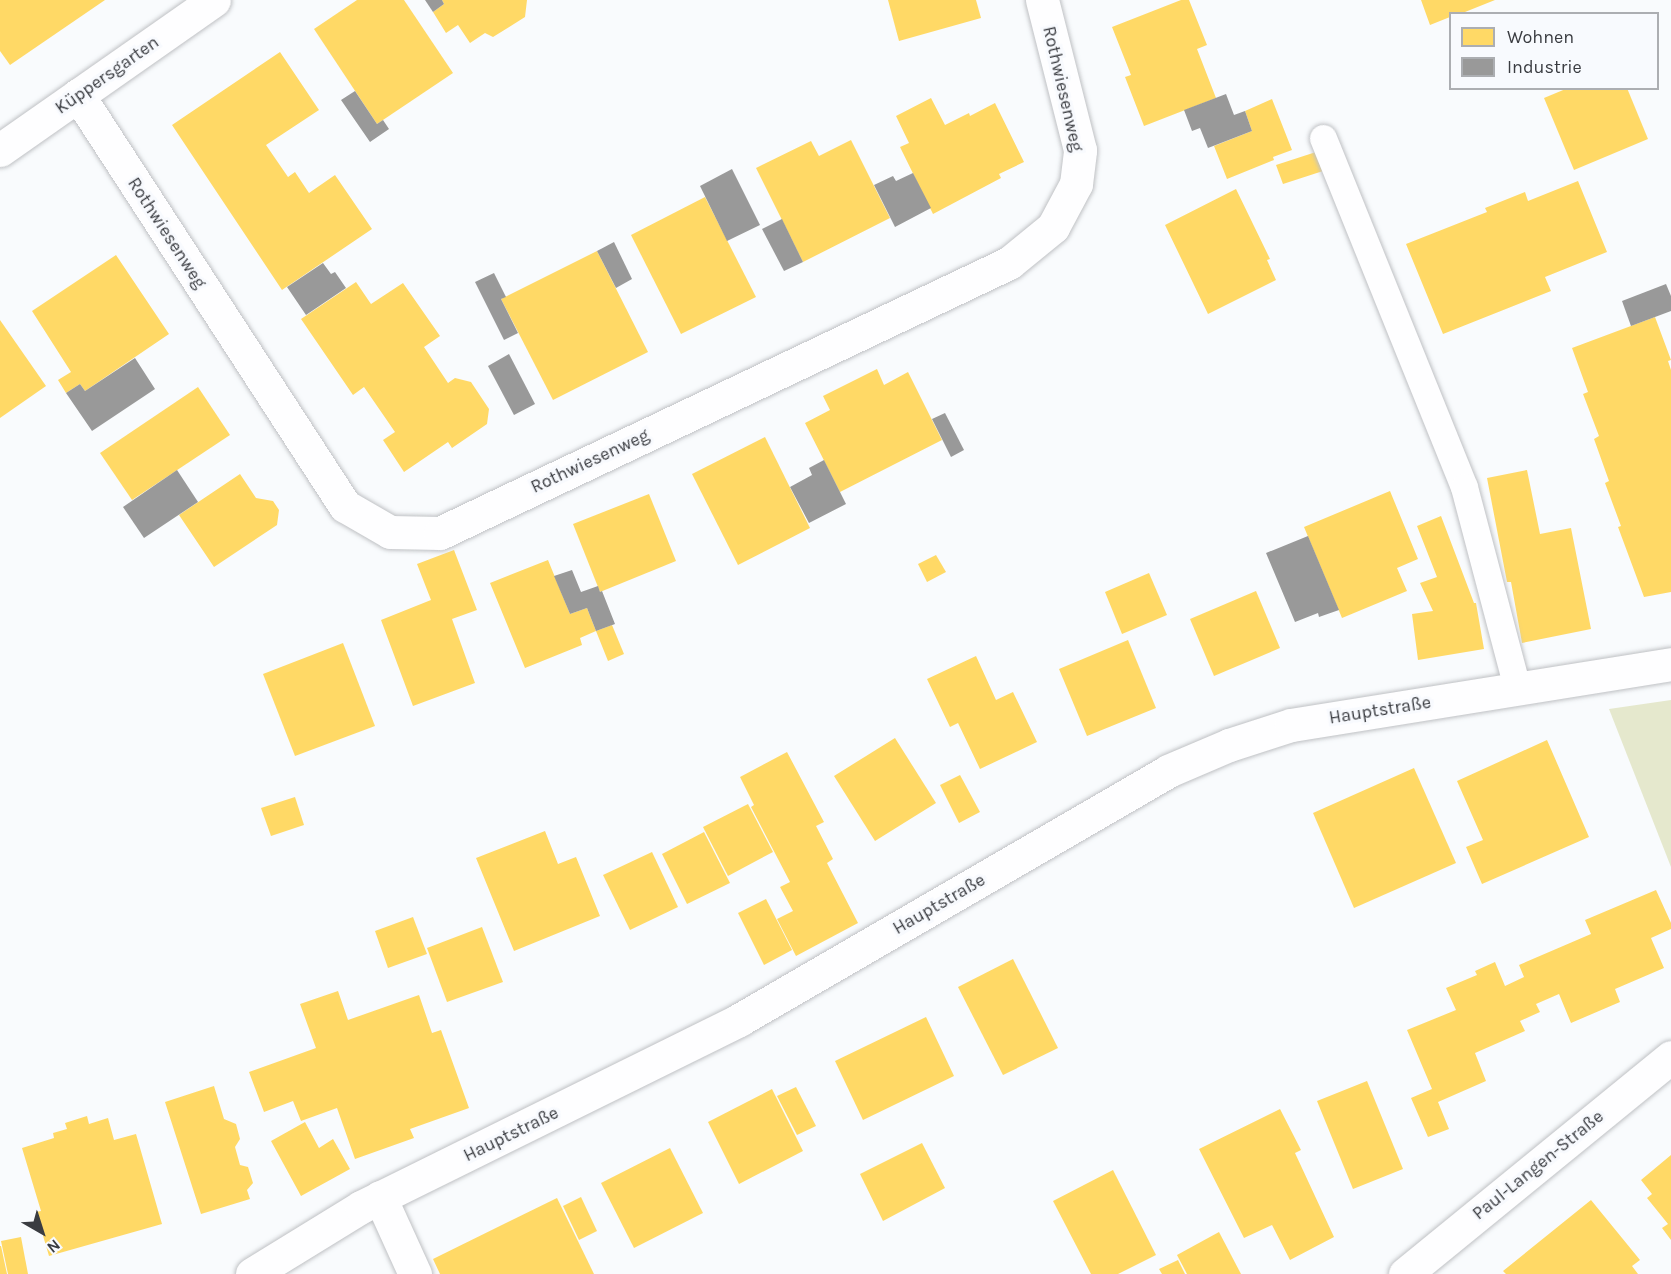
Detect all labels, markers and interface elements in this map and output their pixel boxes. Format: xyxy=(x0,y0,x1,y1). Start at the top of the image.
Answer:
legend xyxy=(1449,12,1659,90)
street label: Rothwiesenweg xyxy=(1038,24,1088,154)
text: Wohnen xyxy=(1507,26,1574,48)
street label: Küppersgarten xyxy=(51,31,163,119)
text: Industrie xyxy=(1507,56,1582,78)
street label: Rothwiesenweg xyxy=(123,173,211,293)
street label: Rothwiesenweg xyxy=(527,424,653,498)
street label: Hauptstraße xyxy=(1327,691,1433,729)
street label: Hauptstraße xyxy=(889,869,989,939)
street label: Hauptstraße xyxy=(460,1102,562,1166)
street label: Paul-Langen-Straße xyxy=(1468,1106,1608,1224)
north arrow xyxy=(12,1202,72,1262)
text: N xyxy=(43,1235,64,1257)

